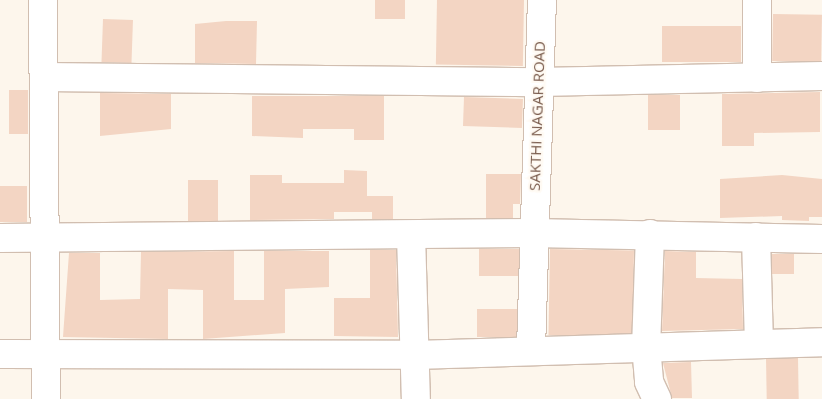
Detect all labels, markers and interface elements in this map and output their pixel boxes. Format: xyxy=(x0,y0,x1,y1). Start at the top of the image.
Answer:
street label: SAKTHI NAGAR ROAD xyxy=(525,41,549,191)

